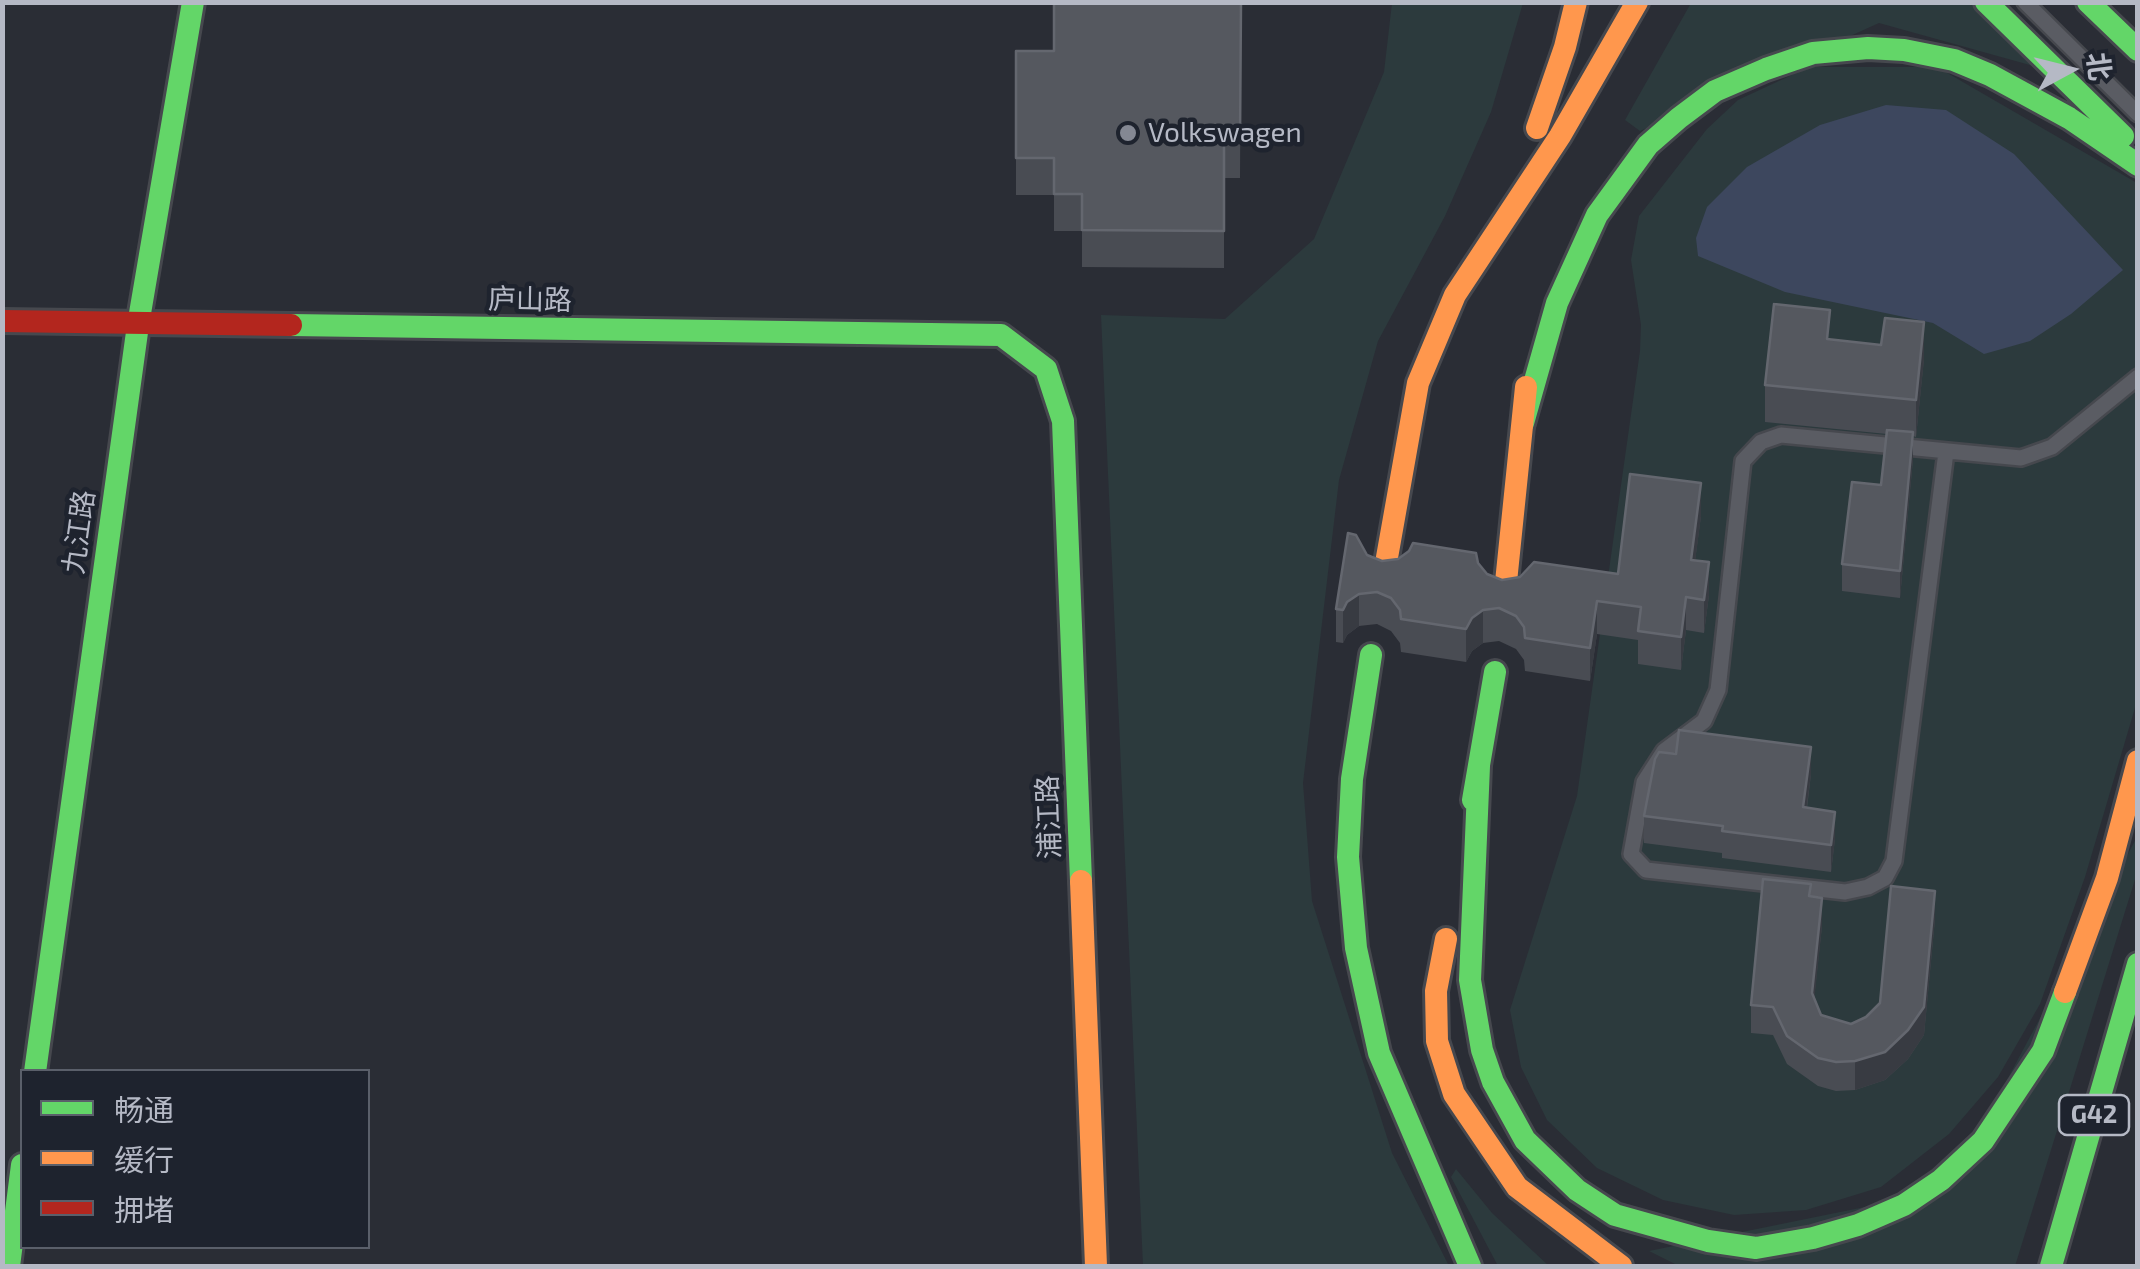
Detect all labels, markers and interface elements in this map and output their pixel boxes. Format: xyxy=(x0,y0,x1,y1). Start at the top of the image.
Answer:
north arrow xyxy=(2020,20,2120,120)
text: 北 xyxy=(2081,50,2118,82)
place label: Volkswagen xyxy=(1148,116,1302,150)
marker: Volkswagen xyxy=(1117,122,1139,144)
street label: 庐山路 xyxy=(488,282,572,318)
street label: 九江路 xyxy=(57,488,101,576)
street label: 浦江路 xyxy=(1031,774,1067,860)
legend xyxy=(20,1069,370,1249)
text: 畅通 xyxy=(114,1091,174,1127)
road number: G42 xyxy=(2059,1095,2129,1135)
text: 缓行 xyxy=(114,1141,174,1177)
text: 拥堵 xyxy=(114,1191,174,1227)

